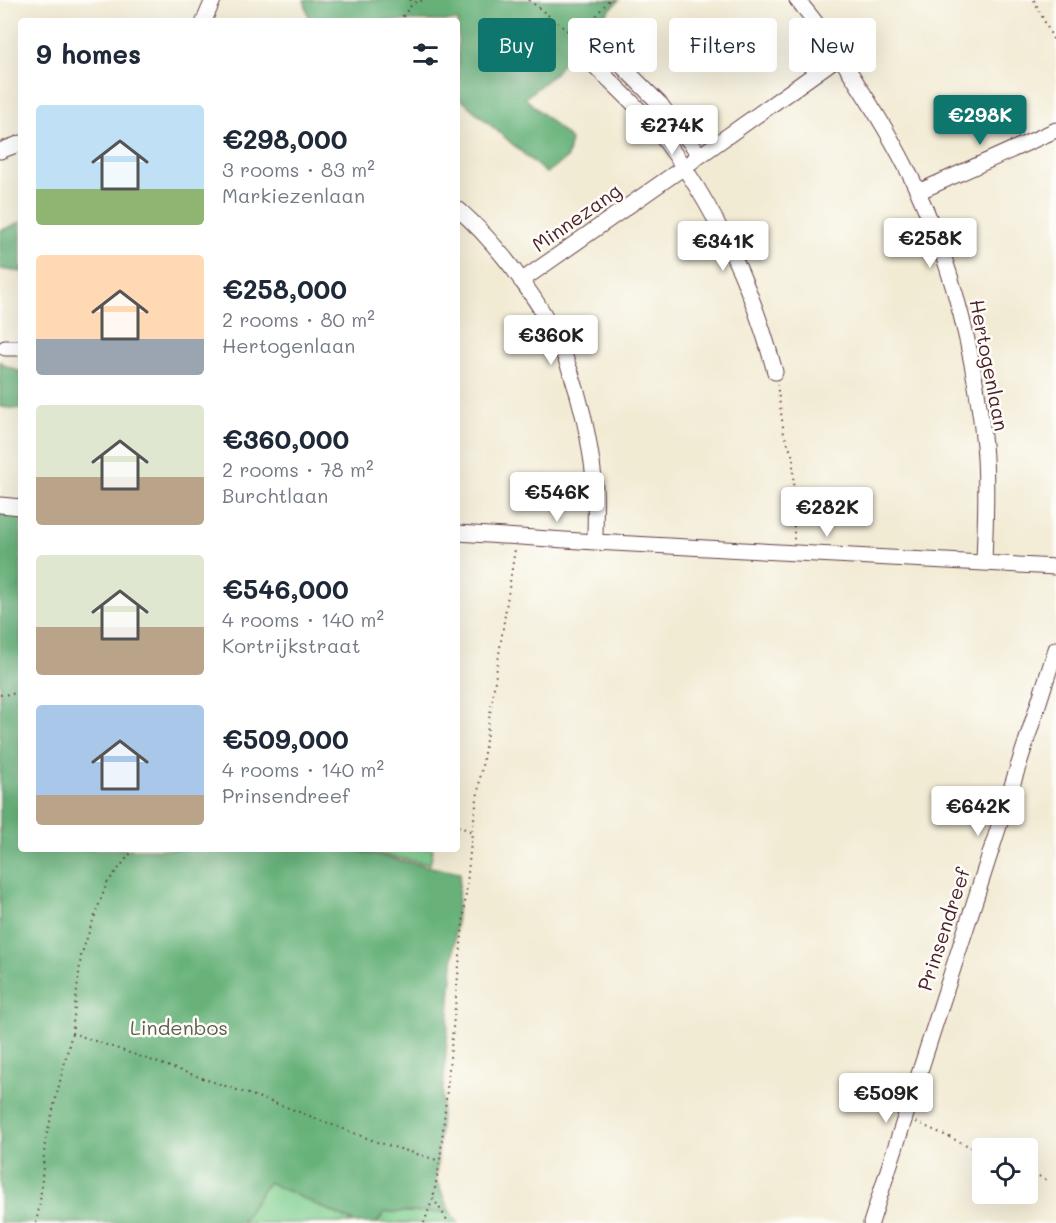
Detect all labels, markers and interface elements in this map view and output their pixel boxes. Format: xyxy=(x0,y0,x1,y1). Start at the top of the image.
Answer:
chip: Buy xyxy=(478,18,556,72)
chip: Rent xyxy=(568,18,657,72)
chip: Filters xyxy=(669,18,777,72)
chip: New xyxy=(789,18,876,72)
text: 9 homes xyxy=(36,37,141,71)
icon: filters xyxy=(409,38,442,71)
pin: €298K xyxy=(938,95,1022,146)
text: €298K xyxy=(948,101,1012,127)
pin: €274K xyxy=(630,105,714,156)
text: €274K xyxy=(640,111,704,137)
text: €298,000 xyxy=(222,122,348,156)
icon: home xyxy=(84,129,156,201)
text: 3 rooms · 83 m² xyxy=(222,156,375,182)
street label: Minnezang xyxy=(526,177,626,257)
text: Markiezenlaan xyxy=(222,182,365,208)
pin: €258K xyxy=(888,218,972,269)
pin: €341K xyxy=(681,221,765,272)
text: €258K xyxy=(898,224,962,250)
text: €341K xyxy=(692,227,754,253)
text: €258,000 xyxy=(222,272,347,306)
icon: home xyxy=(84,279,156,351)
street label: Hertogenlaan xyxy=(965,297,1015,433)
text: 2 rooms · 80 m² xyxy=(222,306,375,332)
pin: €360K xyxy=(509,315,593,366)
text: €360K xyxy=(518,321,584,347)
text: Hertogenlaan xyxy=(222,332,355,358)
text: €360,000 xyxy=(222,422,349,456)
icon: home xyxy=(84,429,156,501)
text: 2 rooms · 78 m² xyxy=(222,456,374,482)
pin: €546K xyxy=(515,472,599,523)
text: €546K xyxy=(524,478,590,504)
text: Burchtlaan xyxy=(222,482,328,508)
pin: €282K xyxy=(785,487,869,538)
text: €282K xyxy=(795,493,859,519)
text: €546,000 xyxy=(222,572,349,606)
icon: home xyxy=(84,579,156,651)
text: 4 rooms · 140 m² xyxy=(222,606,384,632)
text: Kortrijkstraat xyxy=(222,632,361,658)
text: €509,000 xyxy=(222,722,349,756)
icon: home xyxy=(84,729,156,801)
text: 4 rooms · 140 m² xyxy=(222,756,384,782)
text: Prinsendreef xyxy=(222,782,350,808)
pin: €642K xyxy=(936,786,1020,837)
text: €642K xyxy=(945,792,1011,818)
street label: Prinsendreef xyxy=(911,863,976,994)
park label: Lindenbos xyxy=(130,1014,228,1040)
pin: €509K xyxy=(844,1073,928,1124)
text: €509K xyxy=(853,1079,919,1105)
map controls xyxy=(972,1138,1038,1204)
button: locate xyxy=(972,1138,1038,1204)

